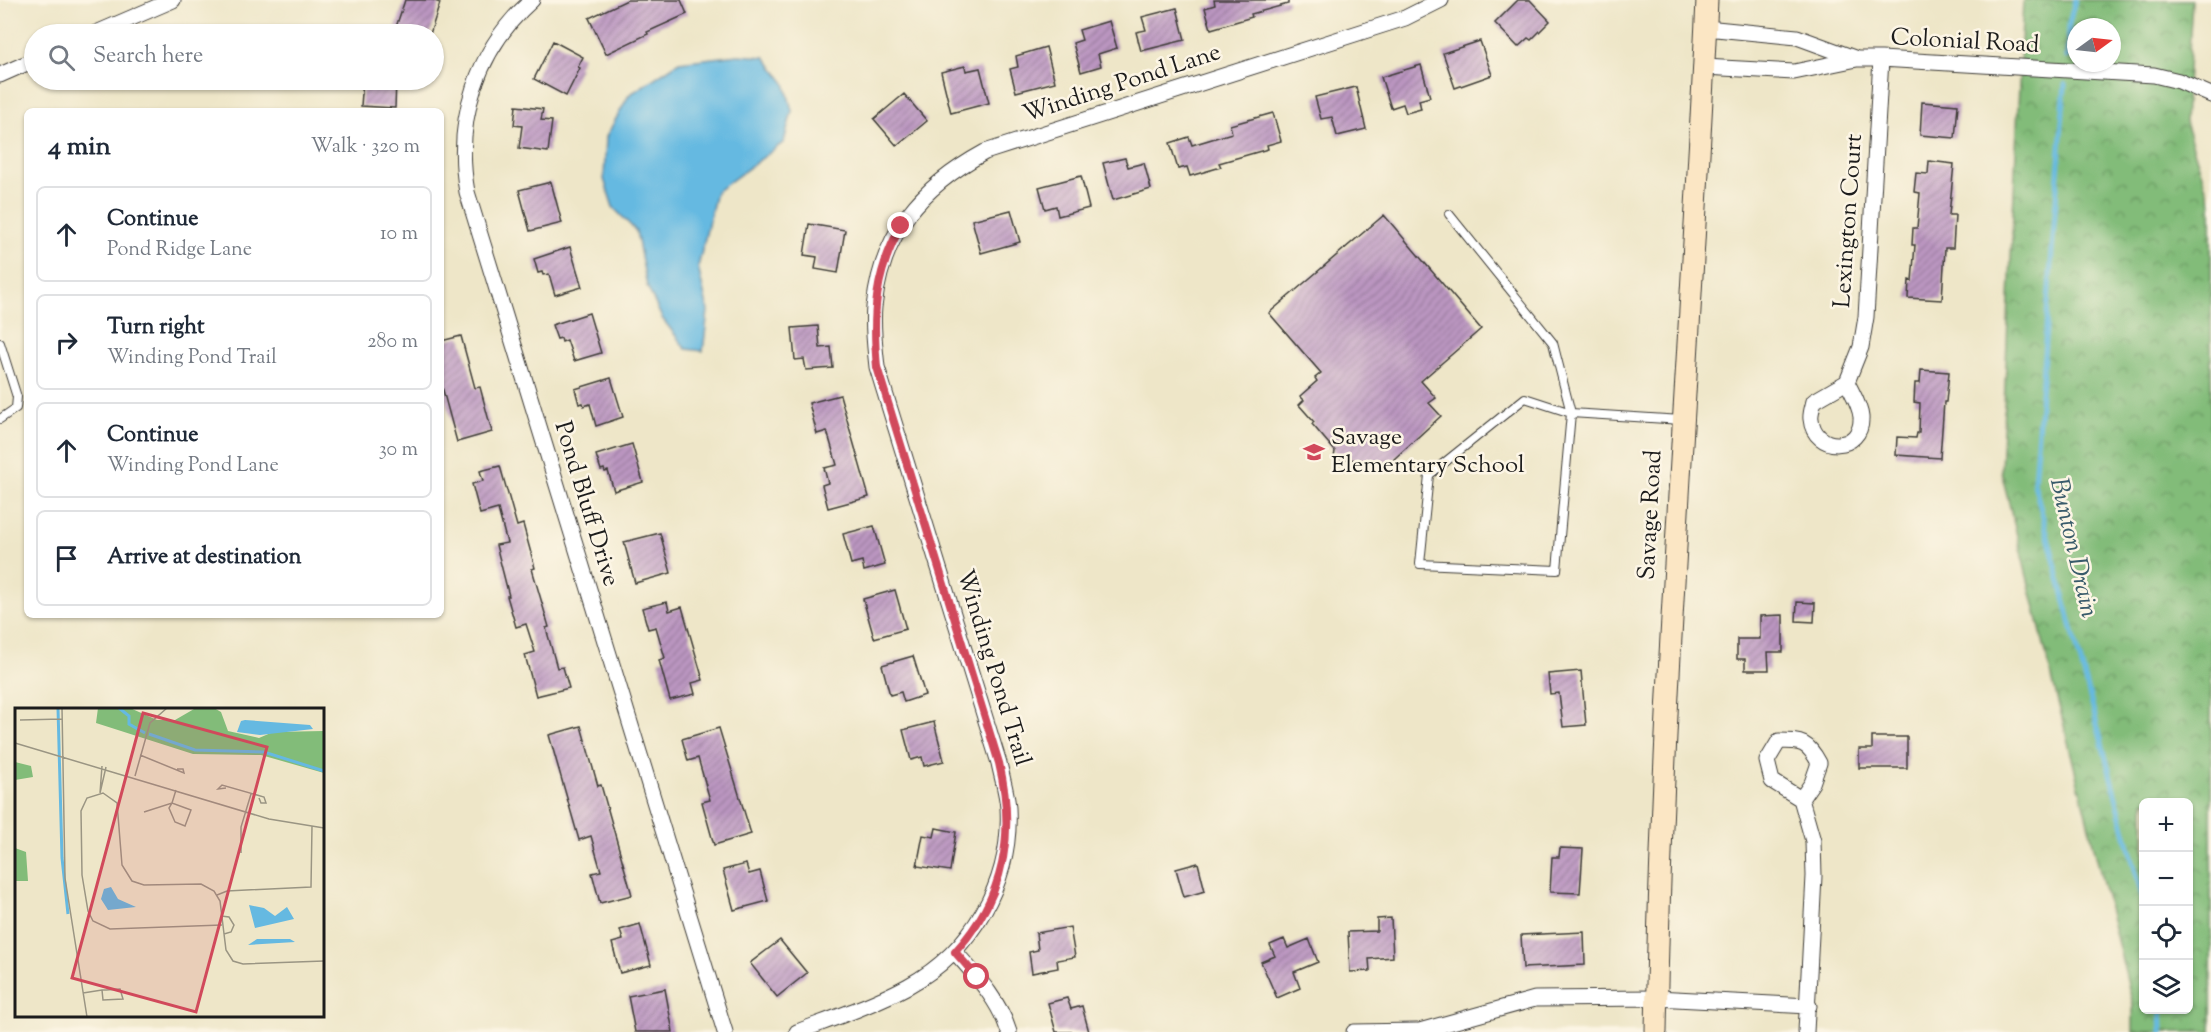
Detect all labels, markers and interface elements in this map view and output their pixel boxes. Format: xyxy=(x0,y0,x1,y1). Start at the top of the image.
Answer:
north arrow xyxy=(2067,18,2121,72)
street label: Colonial Road xyxy=(1890,21,2041,63)
search box xyxy=(24,24,444,90)
street label: Winding Pond Lane xyxy=(1019,36,1225,132)
icon: search xyxy=(45,41,78,74)
text: Search here xyxy=(93,41,203,73)
text: 4 min xyxy=(48,129,111,166)
text: Walk · 320 m xyxy=(311,133,420,162)
street label: Lexington Court xyxy=(1826,133,1872,309)
text: Continue xyxy=(107,204,198,236)
route end xyxy=(887,212,913,238)
icon: ahead xyxy=(50,218,83,251)
text: 10 m xyxy=(380,220,418,249)
text: Pond Ridge Lane xyxy=(107,236,252,265)
text: Turn right xyxy=(107,312,204,344)
icon: right xyxy=(50,326,83,359)
text: 280 m xyxy=(367,328,418,357)
text: Winding Pond Trail xyxy=(107,344,277,373)
street label: Pond Bluff Drive xyxy=(545,417,627,591)
text: Continue xyxy=(107,420,198,452)
place label: Savage Elementary School xyxy=(1331,421,1525,483)
icon: ahead xyxy=(50,434,83,467)
text: 30 m xyxy=(379,436,418,465)
school or university icon: Savage Elementary School xyxy=(1302,440,1326,464)
street label: Savage Road xyxy=(1631,449,1671,581)
text: Winding Pond Lane xyxy=(107,452,279,481)
water label: Bunton Drain xyxy=(2039,474,2107,622)
icon: arrive xyxy=(50,542,83,575)
text: Arrive at destination xyxy=(107,542,302,574)
street label: Winding Pond Trail xyxy=(947,566,1039,771)
inset map xyxy=(15,708,324,1017)
map controls xyxy=(2139,798,2193,1014)
button: + xyxy=(2139,798,2193,852)
button: − xyxy=(2139,852,2193,906)
button: locate xyxy=(2139,906,2193,960)
button: layers xyxy=(2139,960,2193,1014)
route start xyxy=(963,963,989,989)

